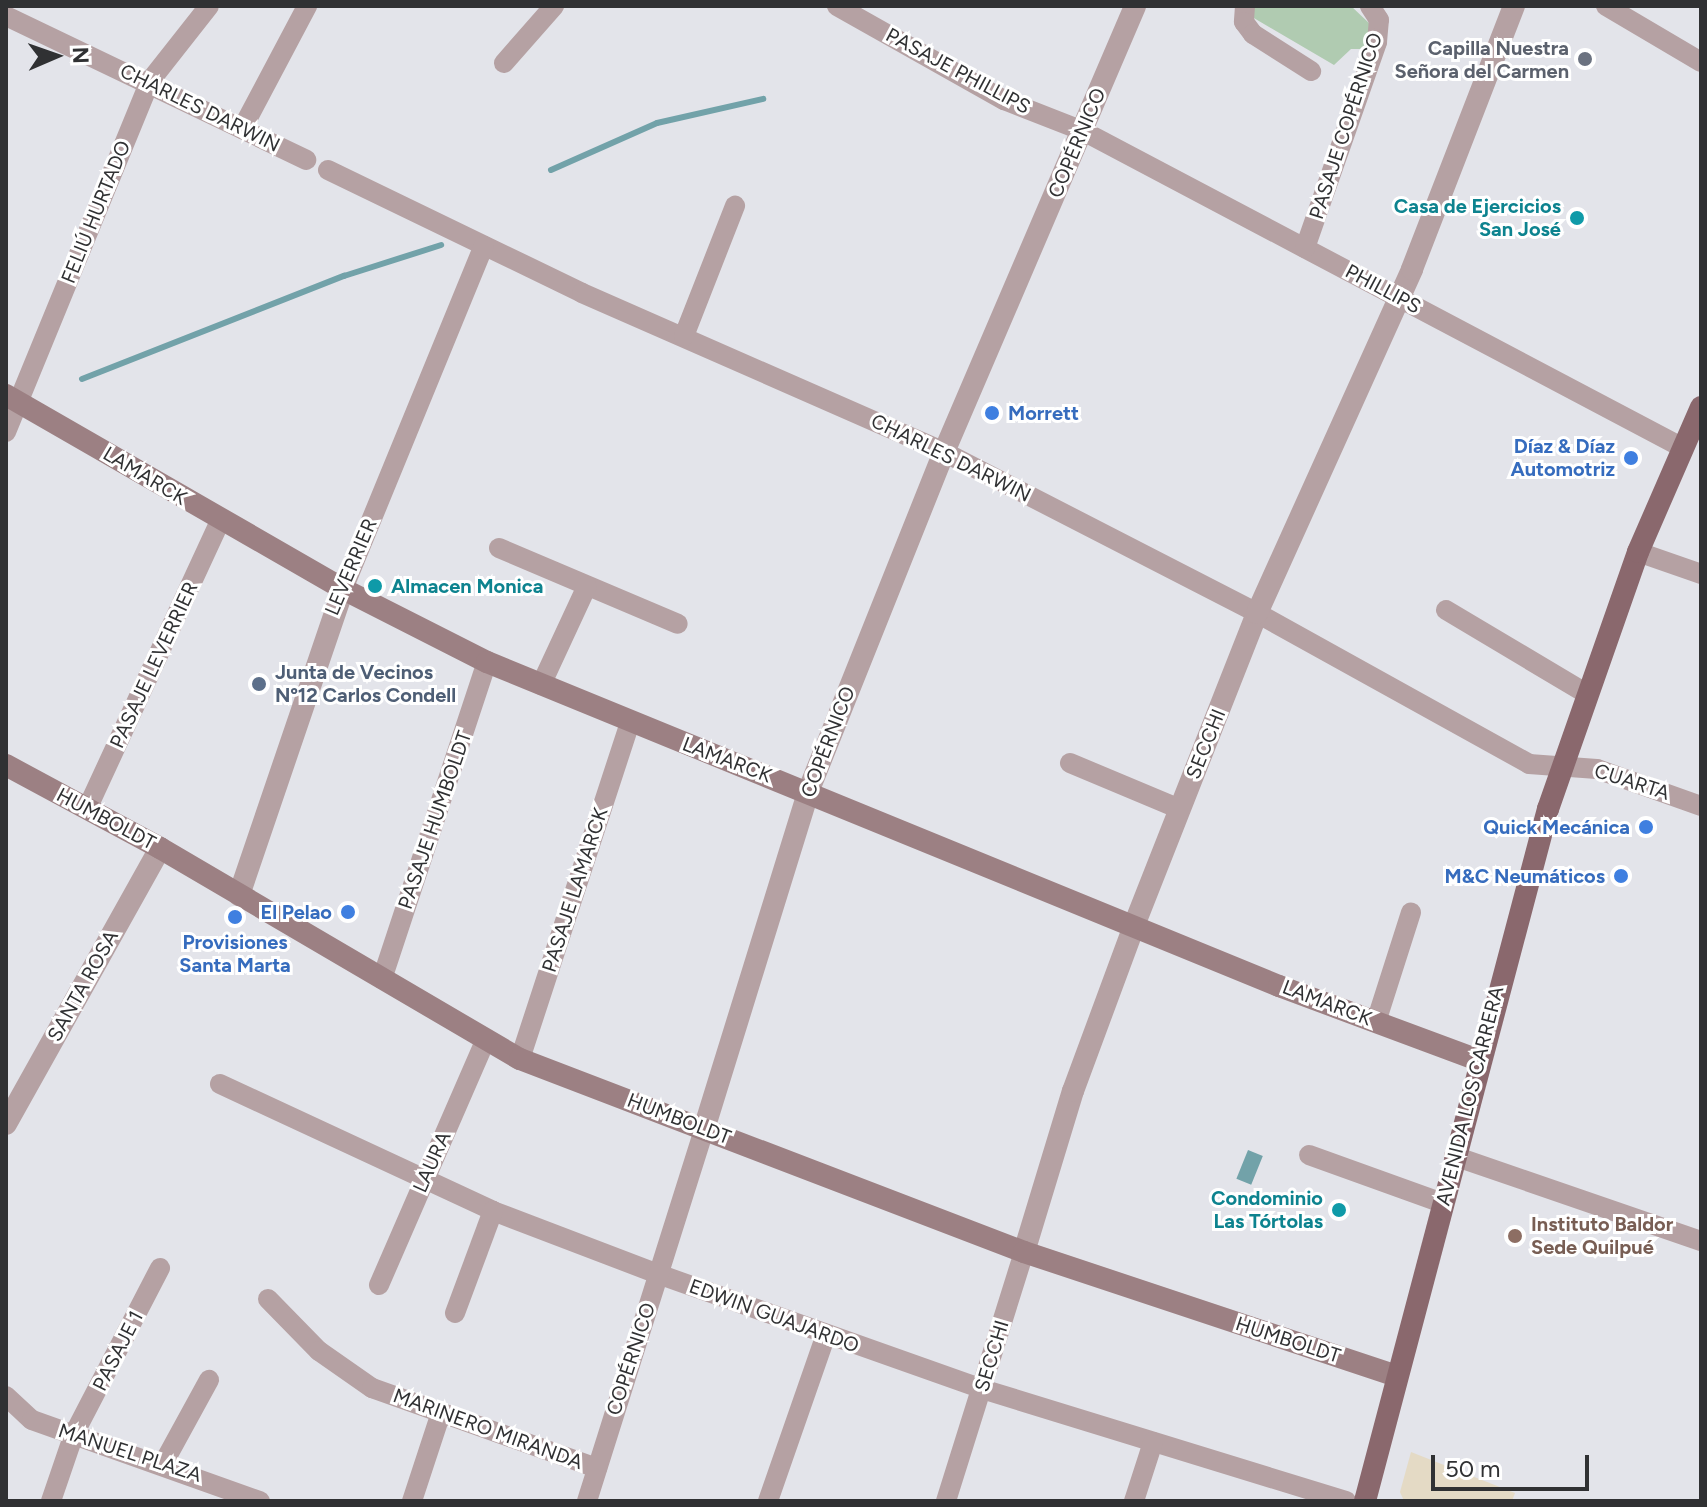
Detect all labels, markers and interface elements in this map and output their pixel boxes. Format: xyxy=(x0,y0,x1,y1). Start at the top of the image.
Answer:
north arrow xyxy=(16,16,96,96)
street label: PASAJE PHILLIPS xyxy=(882,23,1034,119)
street label: PASAJE COPÉRNICO xyxy=(1304,30,1388,222)
place label: Capilla Nuestra Señora del Carmen xyxy=(1395,36,1569,83)
text: N xyxy=(67,46,94,64)
marker: Capilla Nuestra Señora del Carmen xyxy=(1576,50,1594,68)
street label: CHARLES DARWIN xyxy=(116,59,284,157)
street label: COPÉRNICO xyxy=(1043,85,1111,201)
street label: FELIÚ HURTADO xyxy=(56,137,136,287)
place label: Casa de Ejercicios San José xyxy=(1394,194,1561,241)
marker: Casa de Ejercicios San José xyxy=(1568,209,1586,227)
street label: PHILLIPS xyxy=(1341,259,1425,319)
place label: Morrett xyxy=(1008,401,1079,425)
marker: Morrett xyxy=(983,404,1001,422)
street label: CHARLES DARWIN xyxy=(867,409,1035,507)
place label: Díaz & Díaz Automotriz xyxy=(1510,434,1615,481)
street label: LAMARCK xyxy=(99,442,191,510)
marker: Díaz & Díaz Automotriz xyxy=(1622,449,1640,467)
street label: LEVERRIER xyxy=(320,515,382,619)
place label: Almacen Monica xyxy=(391,574,543,598)
marker: Almacen Monica xyxy=(366,577,384,595)
street label: PASAJE LEVERRIER xyxy=(105,578,203,752)
place label: Junta de Vecinos Nº12 Carlos Condell xyxy=(275,660,456,707)
marker: Junta de Vecinos Nº12 Carlos Condell xyxy=(250,675,268,693)
street label: COPÉRNICO xyxy=(796,683,860,801)
street label: SECCHI xyxy=(1181,705,1231,783)
street label: PASAJE HUMBOLDT xyxy=(393,728,477,912)
street label: LAMARCK xyxy=(679,732,775,788)
street label: CUARTA xyxy=(1591,759,1673,805)
street label: HUMBOLDT xyxy=(52,783,160,855)
street label: PASAJE LAMARCK xyxy=(537,805,613,975)
place label: Quick Mecánica xyxy=(1483,815,1630,839)
marker: Quick Mecánica xyxy=(1637,818,1655,836)
place label: M&C Neumáticos xyxy=(1445,864,1605,888)
marker: M&C Neumáticos xyxy=(1612,867,1630,885)
place label: El Pelao xyxy=(260,900,332,924)
marker: El Pelao xyxy=(339,903,357,921)
marker: Provisiones Santa Marta xyxy=(226,908,244,926)
street label: SANTA ROSA xyxy=(43,926,123,1046)
place label: Provisiones Santa Marta xyxy=(179,930,291,977)
street label: LAMARCK xyxy=(1279,975,1375,1031)
street label: AVENIDA LOS CARRERA xyxy=(1431,984,1509,1208)
street label: HUMBOLDT xyxy=(624,1088,734,1150)
street label: LAURA xyxy=(408,1128,456,1196)
place label: Condominio Las Tórtolas xyxy=(1211,1186,1323,1233)
marker: Condominio Las Tórtolas xyxy=(1330,1201,1348,1219)
place label: Instituto Baldor Sede Quilpué xyxy=(1531,1212,1673,1259)
marker: Instituto Baldor Sede Quilpué xyxy=(1506,1227,1524,1245)
street label: EDWIN GUAJARDO xyxy=(686,1274,862,1358)
street label: COPÉRNICO xyxy=(602,1300,660,1418)
street label: PASAJE 1 xyxy=(88,1307,148,1395)
street label: HUMBOLDT xyxy=(1233,1312,1343,1368)
street label: SECCHI xyxy=(970,1317,1014,1395)
street label: MARINERO MIRANDA xyxy=(390,1384,586,1474)
street label: MANUEL PLAZA xyxy=(55,1419,205,1487)
scale bar xyxy=(1435,1439,1593,1489)
text: 50 m xyxy=(1445,1454,1501,1483)

